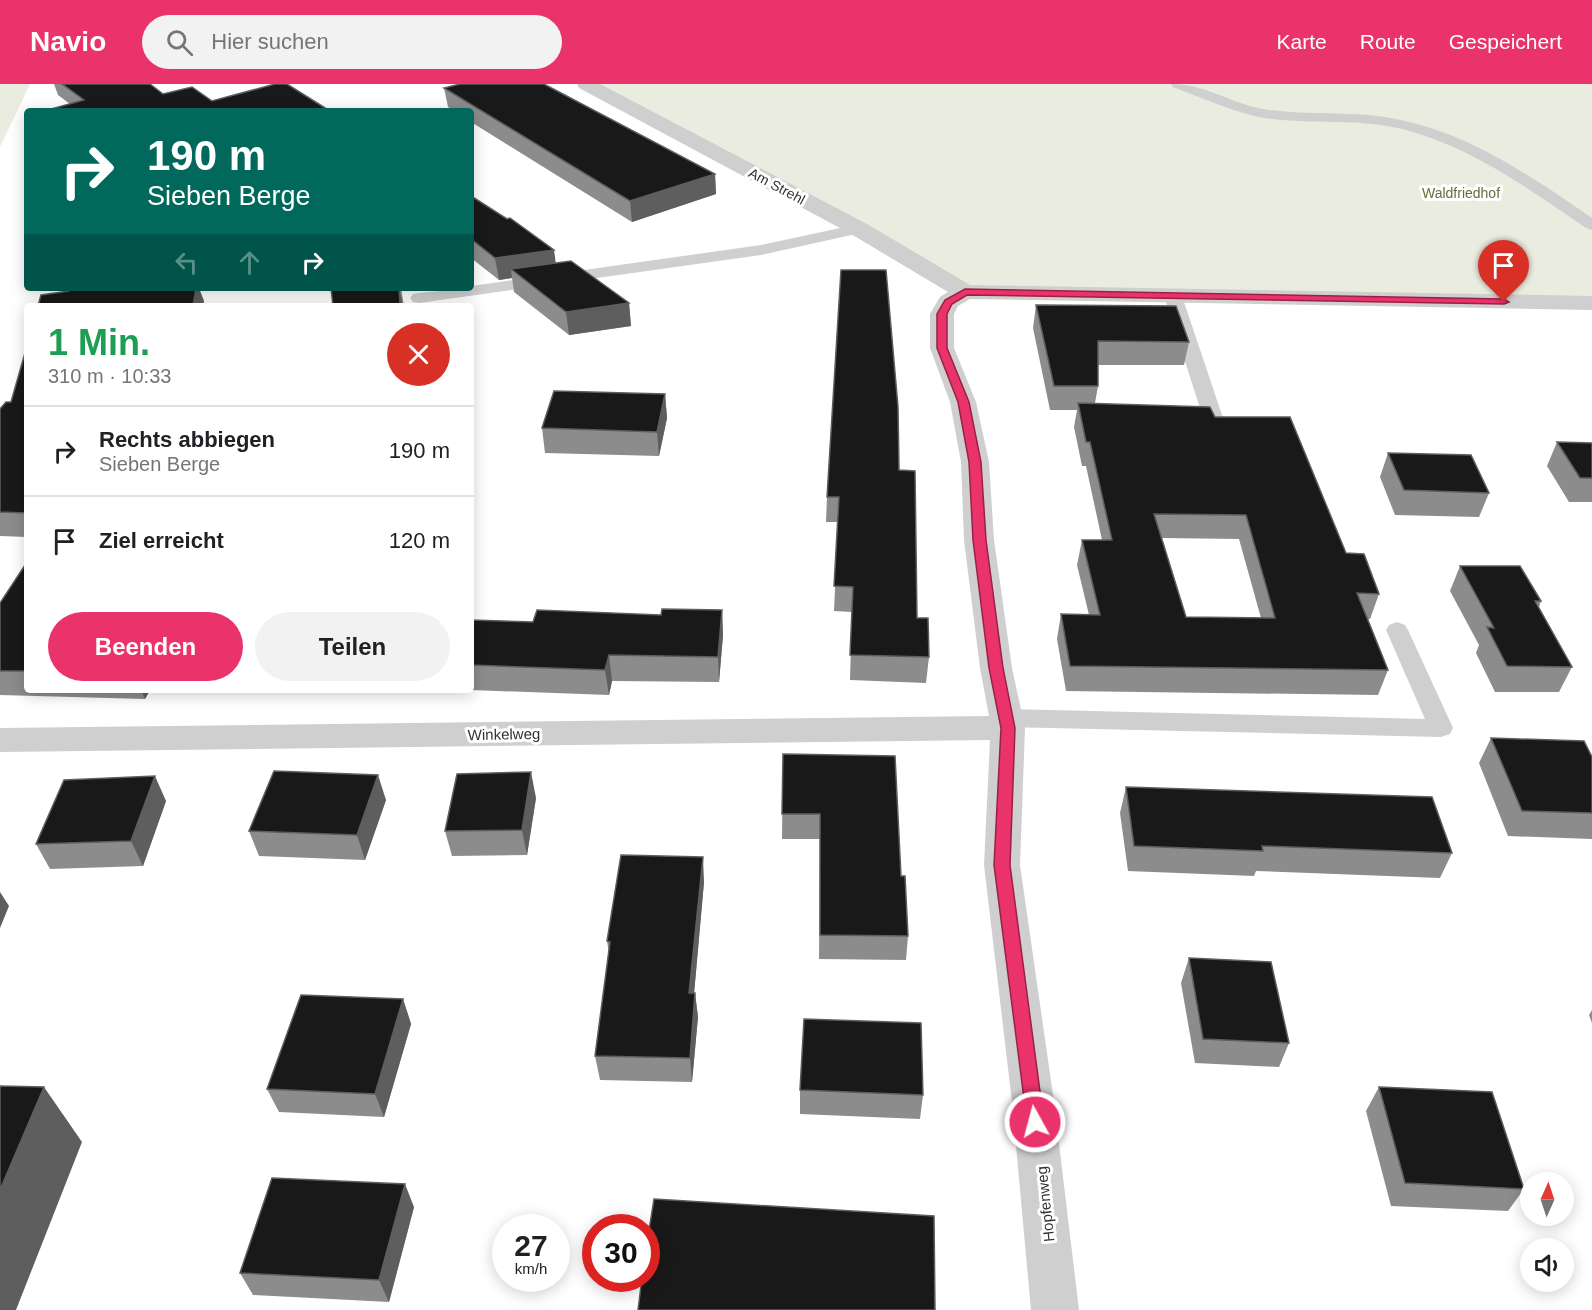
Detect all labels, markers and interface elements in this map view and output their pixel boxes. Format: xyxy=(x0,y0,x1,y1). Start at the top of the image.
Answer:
search box xyxy=(142,15,562,69)
text: Navio xyxy=(30,26,106,57)
icon: search xyxy=(163,26,196,59)
text: Hier suchen xyxy=(211,29,329,54)
text: Karte xyxy=(1277,30,1327,53)
text: Route xyxy=(1360,30,1416,53)
text: Gespeichert xyxy=(1449,30,1562,53)
icon: right xyxy=(48,132,126,210)
text: 190 m xyxy=(147,132,266,179)
street label: Am Strehl xyxy=(746,165,808,207)
text: Sieben Berge xyxy=(147,181,311,211)
park label: Waldfriedhof xyxy=(1422,185,1500,201)
pin xyxy=(1478,240,1529,302)
icon: left xyxy=(170,246,203,279)
icon: ahead xyxy=(233,246,266,279)
icon: right xyxy=(296,246,329,279)
icon: arrive xyxy=(1487,249,1520,282)
text: 1 Min. xyxy=(48,322,150,363)
button: close xyxy=(387,323,450,386)
text: 310 m · 10:33 xyxy=(48,365,171,387)
text: Rechts abbiegen xyxy=(99,427,275,452)
icon: right xyxy=(48,435,81,468)
text: 190 m xyxy=(389,438,450,463)
text: Sieben Berge xyxy=(99,453,220,475)
icon: arrive xyxy=(48,525,81,558)
text: Ziel erreicht xyxy=(99,528,224,553)
text: 120 m xyxy=(389,528,450,553)
button: Beenden xyxy=(48,612,243,681)
button: Teilen xyxy=(255,612,450,681)
street label: Winkelweg xyxy=(468,725,540,743)
position arrow xyxy=(1003,1090,1067,1154)
street label: Hopfenweg xyxy=(1033,1165,1057,1243)
north arrow xyxy=(1520,1172,1574,1226)
map controls xyxy=(1520,1172,1574,1292)
speed limit sign: 30 xyxy=(582,1214,660,1292)
text: 27 xyxy=(514,1229,548,1262)
button: sound xyxy=(1520,1238,1574,1292)
text: km/h xyxy=(515,1260,547,1277)

